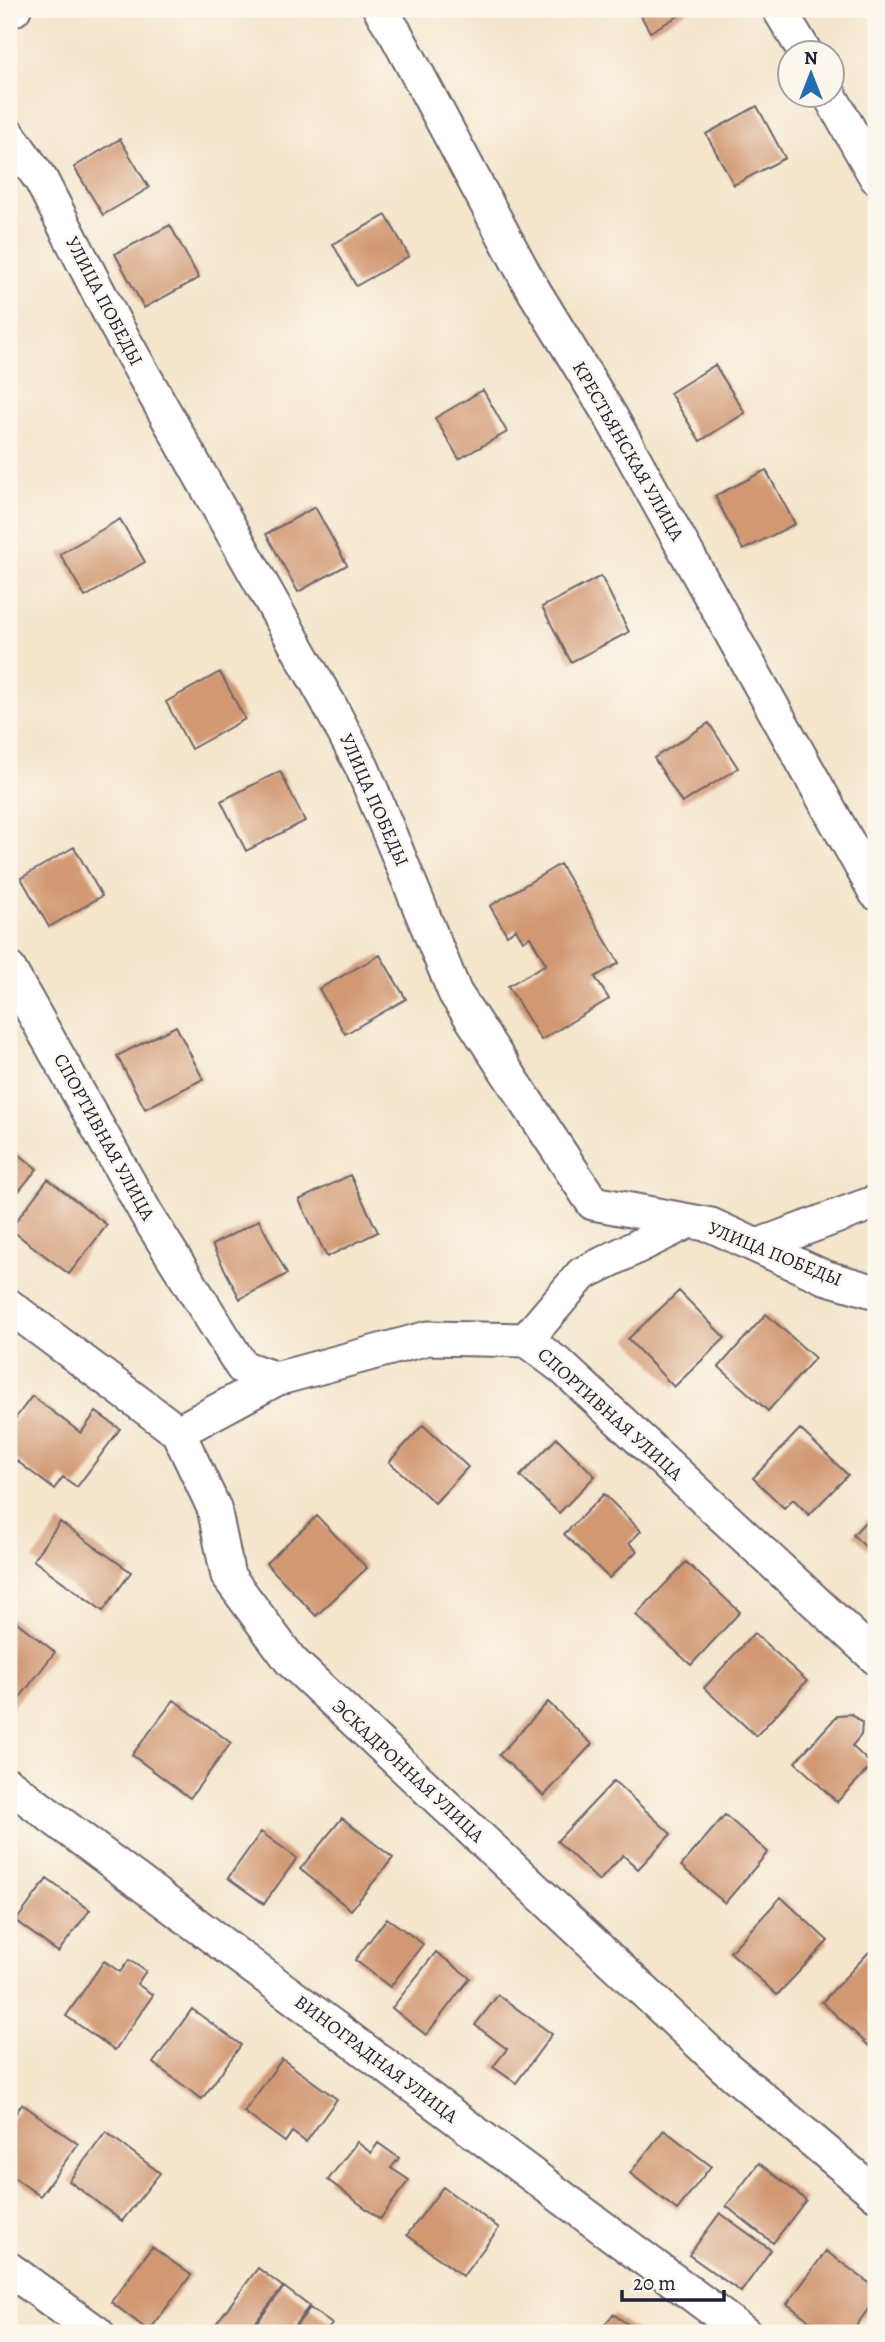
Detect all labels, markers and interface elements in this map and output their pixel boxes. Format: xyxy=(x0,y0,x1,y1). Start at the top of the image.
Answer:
north arrow xyxy=(776,38,846,108)
text: N xyxy=(804,45,818,71)
street label: УЛИЦА ПОБЕДЫ xyxy=(59,232,149,370)
street label: КРЕСТЬЯНСКАЯ УЛИЦА xyxy=(566,356,691,546)
street label: УЛИЦА ПОБЕДЫ xyxy=(333,730,415,870)
street label: СПОРТИВНАЯ УЛИЦА xyxy=(47,1049,161,1226)
street label: УЛИЦА ПОБЕДЫ xyxy=(704,1215,846,1293)
street label: СПОРТИВНАЯ УЛИЦА xyxy=(532,1342,689,1487)
street label: ЭСКАДРОННАЯ УЛИЦА xyxy=(326,1694,490,1849)
street label: ВИНОГРАДНАЯ УЛИЦА xyxy=(289,1989,464,2130)
scale bar xyxy=(622,2258,724,2302)
text: 20 m xyxy=(633,2269,676,2297)

